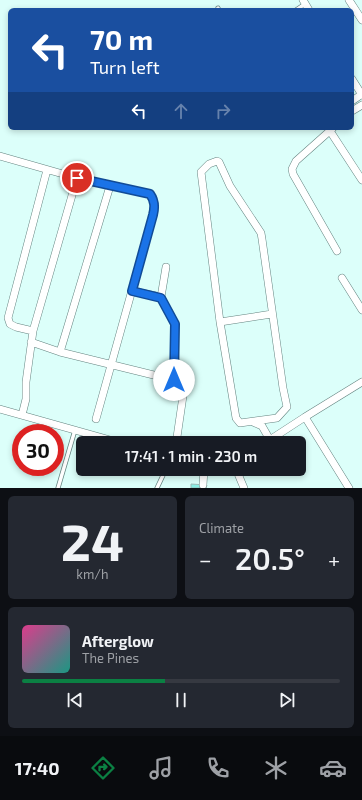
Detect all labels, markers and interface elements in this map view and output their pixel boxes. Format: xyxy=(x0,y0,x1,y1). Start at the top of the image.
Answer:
text: 70 m xyxy=(90,22,153,56)
icon: left xyxy=(24,24,76,76)
text: Turn left xyxy=(90,56,160,78)
icon: left xyxy=(128,100,150,122)
icon: ahead xyxy=(170,100,192,122)
icon: right xyxy=(212,100,234,122)
pin xyxy=(60,161,94,195)
icon: arrive xyxy=(66,167,88,189)
position arrow xyxy=(153,359,195,401)
speed limit sign: 30 xyxy=(12,424,64,476)
text: 17:41 · 1 min · 230 m xyxy=(125,447,257,465)
text: 24 xyxy=(61,509,124,571)
text: Climate xyxy=(199,520,244,536)
text: 20.5° xyxy=(235,540,305,576)
text: − xyxy=(199,546,212,572)
text: + xyxy=(328,546,340,572)
text: km/h xyxy=(76,566,109,582)
text: Afterglow xyxy=(82,632,154,650)
text: The Pines xyxy=(82,650,139,666)
icon: previous xyxy=(64,689,86,711)
icon: pause xyxy=(170,689,192,711)
icon: next xyxy=(276,689,298,711)
icon: directions xyxy=(89,754,117,782)
icon: music xyxy=(147,754,175,782)
icon: phone xyxy=(204,754,232,782)
icon: climate xyxy=(262,754,290,782)
icon: car xyxy=(319,754,347,782)
text: 17:40 xyxy=(15,757,60,779)

